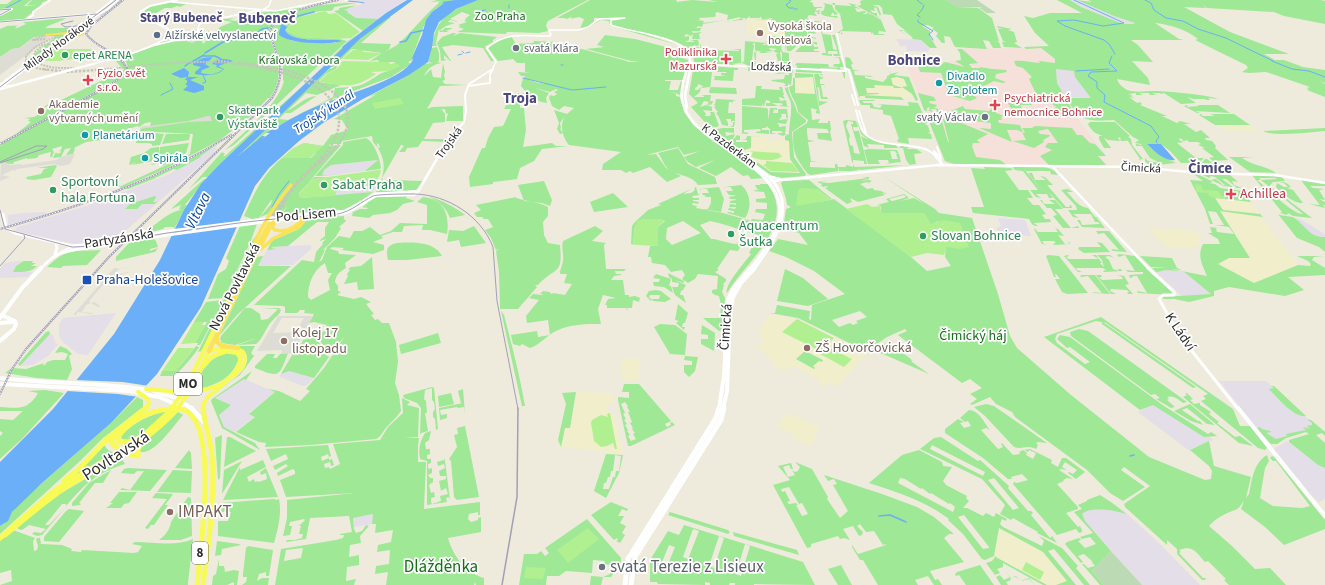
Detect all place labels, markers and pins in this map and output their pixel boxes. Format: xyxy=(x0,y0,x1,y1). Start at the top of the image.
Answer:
place label: Vysoká škola hotelová xyxy=(768,18,832,49)
place label: Alžírské velvyslanectví xyxy=(165,27,277,44)
marker: Vysoká škola hotelová xyxy=(755,28,765,38)
marker: Alžírské velvyslanectví xyxy=(152,30,162,40)
place label: svatá Klára xyxy=(524,40,579,57)
marker: svatá Klára xyxy=(511,43,521,53)
place label: Poliklinika Mazurská xyxy=(665,44,717,75)
place label: epet ARENA xyxy=(73,47,132,64)
marker: epet ARENA xyxy=(60,50,70,60)
marker: Poliklinika Mazurská xyxy=(720,53,732,65)
place label: Fyzio svět s.r.o. xyxy=(97,65,146,96)
place label: Divadlo Za plotem xyxy=(947,68,998,99)
marker: Fyzio svět s.r.o. xyxy=(82,74,94,86)
marker: Divadlo Za plotem xyxy=(934,78,944,88)
place label: Psychiatrická nemocnice Bohnice xyxy=(1004,90,1102,121)
place label: Akademie výtvarných umění xyxy=(49,96,139,127)
marker: Psychiatrická nemocnice Bohnice xyxy=(989,99,1001,111)
place label: Skatepark Výstaviště xyxy=(228,102,279,133)
marker: Akademie výtvarných umění xyxy=(36,106,46,116)
place label: svatý Václav xyxy=(917,109,977,126)
marker: Skatepark Výstaviště xyxy=(215,112,225,122)
marker: svatý Václav xyxy=(980,112,990,122)
place label: Planetárium xyxy=(93,127,155,144)
marker: Planetárium xyxy=(80,130,90,140)
place label: Spirála xyxy=(153,150,188,167)
marker: Spirála xyxy=(140,153,150,163)
place label: Sportovní hala Fortuna xyxy=(61,172,135,208)
place label: Sabat Praha xyxy=(332,175,403,195)
marker: Sabat Praha xyxy=(319,180,329,190)
place label: Achillea xyxy=(1240,184,1286,204)
marker: Sportovní hala Fortuna xyxy=(48,185,58,195)
marker: Achillea xyxy=(1225,188,1237,200)
place label: Aquacentrum Šutka xyxy=(739,216,819,252)
place label: Slovan Bohnice xyxy=(931,226,1021,246)
marker: Aquacentrum Šutka xyxy=(726,229,736,239)
marker: Slovan Bohnice xyxy=(918,231,928,241)
place label: Praha-Holešovice xyxy=(96,270,198,290)
marker: Praha-Holešovice xyxy=(81,274,93,286)
place label: Kolej 17 listopadu xyxy=(292,323,347,359)
marker: Kolej 17 listopadu xyxy=(279,336,289,346)
place label: ZŠ Hovorčovická xyxy=(815,338,912,358)
marker: ZŠ Hovorčovická xyxy=(802,343,812,353)
place label: IMPAKT xyxy=(178,500,232,524)
marker: IMPAKT xyxy=(165,507,175,517)
place label: svatá Terezie z Lisieux xyxy=(610,555,764,579)
marker: svatá Terezie z Lisieux xyxy=(597,562,607,572)

